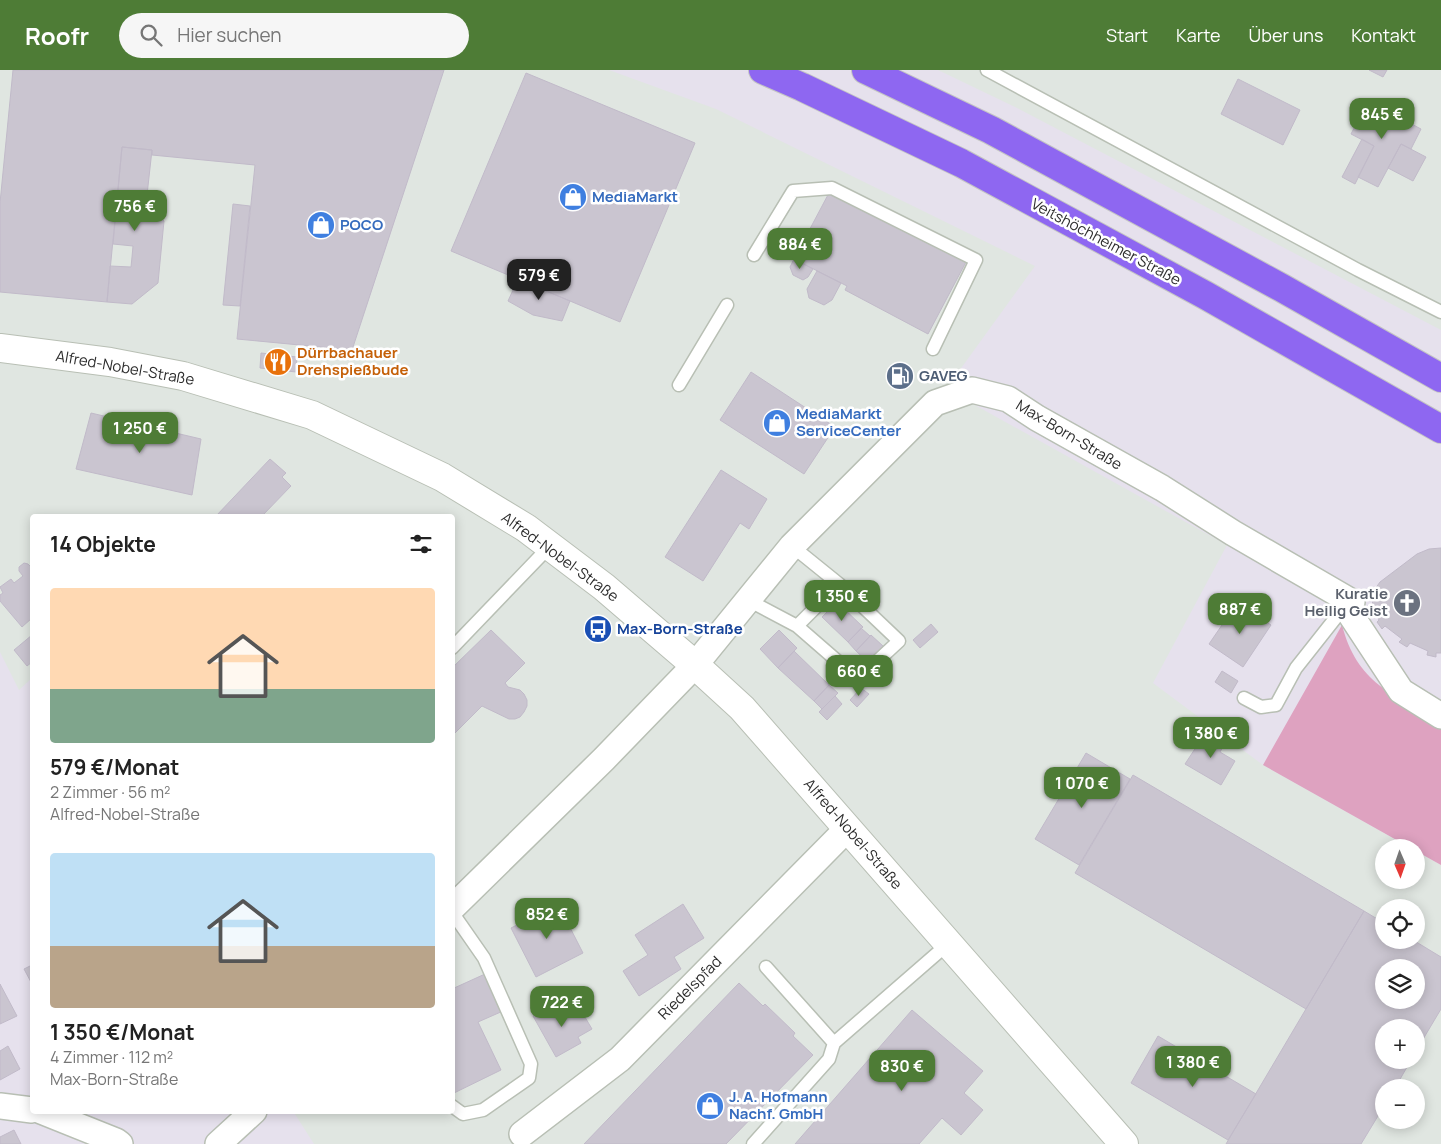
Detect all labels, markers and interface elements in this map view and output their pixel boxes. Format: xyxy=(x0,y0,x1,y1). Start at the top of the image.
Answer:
search box xyxy=(119,13,469,58)
text: Roofr xyxy=(25,19,89,52)
icon: search xyxy=(137,21,165,49)
text: Hier suchen xyxy=(177,22,282,48)
text: Start xyxy=(1106,23,1148,47)
text: Karte xyxy=(1176,23,1221,47)
text: Über uns xyxy=(1249,23,1323,47)
text: Kontakt xyxy=(1351,23,1416,47)
pin: 845 € xyxy=(1347,98,1417,140)
text: 845 € xyxy=(1360,103,1404,125)
shop icon: MediaMarkt xyxy=(558,182,588,212)
place label: MediaMarkt xyxy=(592,186,678,207)
pin: 756 € xyxy=(100,190,170,232)
street label: Veitshöchheimer Straße xyxy=(1028,193,1185,290)
text: 756 € xyxy=(114,195,156,217)
shop icon: POCO xyxy=(306,210,336,240)
place label: POCO xyxy=(340,214,383,235)
pin: 884 € xyxy=(765,228,835,270)
text: 884 € xyxy=(778,233,822,255)
pin: 579 € xyxy=(504,258,574,301)
text: 579 € xyxy=(518,264,560,286)
place label: Dürrbachauer Drehspießbude xyxy=(297,342,409,380)
street label: Alfred-Nobel-Straße xyxy=(54,345,196,390)
restaurant icon: Dürrbachauer Drehspießbude xyxy=(263,347,293,377)
fuel station icon: GAVEG xyxy=(885,361,915,391)
place label: GAVEG xyxy=(919,365,968,386)
street label: Max-Born-Straße xyxy=(1012,395,1126,475)
place label: MediaMarkt ServiceCenter xyxy=(796,403,901,441)
shop icon: MediaMarkt ServiceCenter xyxy=(762,408,792,438)
pin: 1 250 € xyxy=(94,412,186,454)
text: 1 250 € xyxy=(113,417,167,439)
street label: Alfred-Nobel-Straße xyxy=(497,507,624,607)
text: 14 Objekte xyxy=(50,530,156,558)
icon: filters xyxy=(407,530,435,558)
pin: 1 350 € xyxy=(796,580,888,622)
place label: Kuratie Heilig Geist xyxy=(1304,583,1388,621)
text: 1 350 € xyxy=(815,585,869,607)
church icon: Kuratie Heilig Geist xyxy=(1392,588,1422,618)
pin: 887 € xyxy=(1205,592,1275,635)
text: 887 € xyxy=(1219,598,1261,620)
bus stop icon: Max-Born-Straße xyxy=(583,614,613,644)
place label: Max-Born-Straße xyxy=(617,618,743,639)
icon: home xyxy=(198,621,288,711)
pin: 660 € xyxy=(824,654,894,697)
text: 660 € xyxy=(837,660,881,682)
pin: 1 380 € xyxy=(1165,716,1257,759)
text: 1 380 € xyxy=(1184,722,1238,744)
text: 579 €/Monat xyxy=(50,753,179,781)
pin: 1 070 € xyxy=(1036,766,1128,809)
text: 1 070 € xyxy=(1055,772,1109,794)
street label: Alfred-Nobel-Straße xyxy=(799,774,908,894)
text: 2 Zimmer · 56 m² xyxy=(50,781,170,803)
text: Alfred-Nobel-Straße xyxy=(50,803,200,825)
north arrow xyxy=(1375,839,1425,889)
map controls xyxy=(1375,839,1425,1129)
icon: home xyxy=(198,886,288,976)
pin: 852 € xyxy=(512,898,582,940)
button: locate xyxy=(1375,899,1425,949)
text: 852 € xyxy=(526,903,568,925)
street label: Riedelspfad xyxy=(653,951,726,1024)
button: layers xyxy=(1375,959,1425,1009)
pin: 722 € xyxy=(527,986,597,1028)
text: 722 € xyxy=(541,991,583,1013)
text: 1 350 €/Monat xyxy=(50,1018,195,1046)
button: + xyxy=(1375,1019,1425,1069)
text: 4 Zimmer · 112 m² xyxy=(50,1046,173,1068)
pin: 1 380 € xyxy=(1147,1046,1239,1088)
pin: 830 € xyxy=(867,1050,937,1092)
text: 1 380 € xyxy=(1166,1051,1220,1073)
text: 830 € xyxy=(880,1055,924,1077)
text: Max-Born-Straße xyxy=(50,1068,178,1090)
button: − xyxy=(1375,1079,1425,1129)
place label: J. A. Hofmann Nachf. GmbH xyxy=(729,1086,828,1124)
shop icon: J. A. Hofmann Nachf. GmbH xyxy=(695,1091,725,1121)

